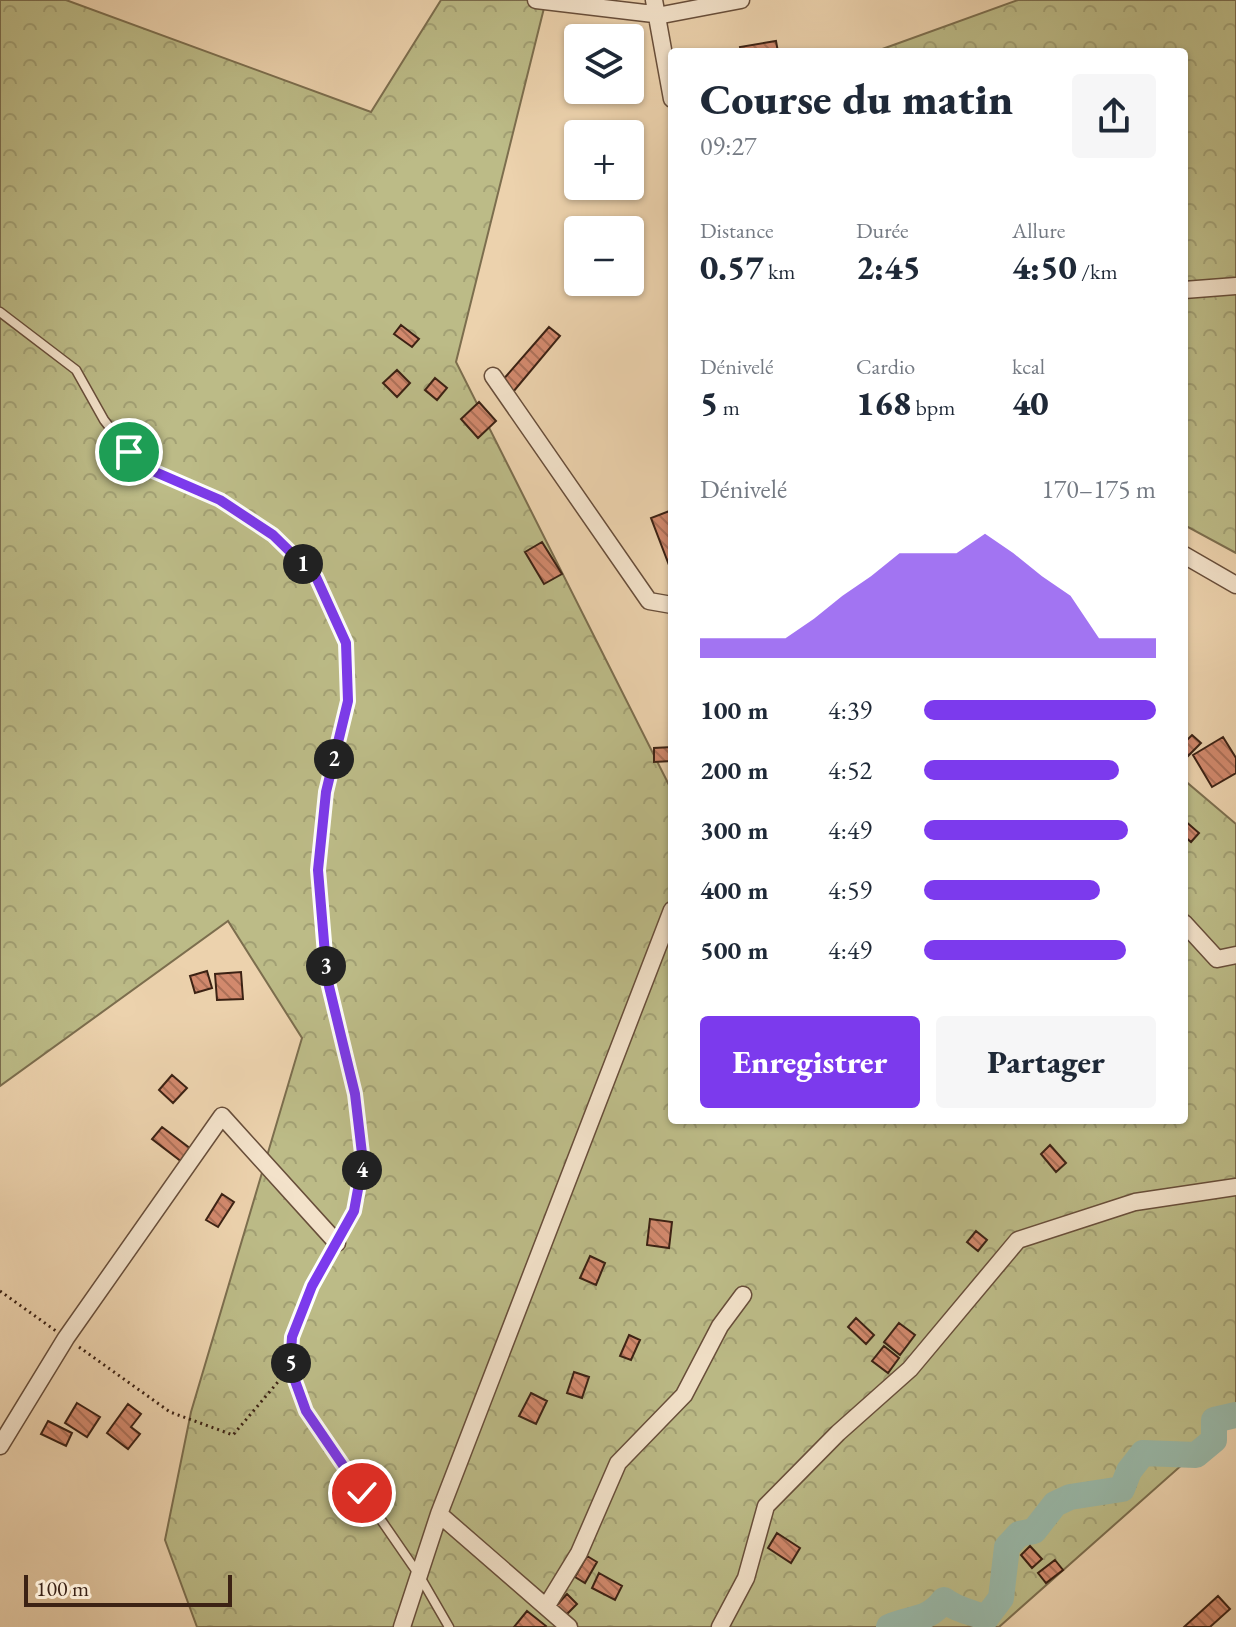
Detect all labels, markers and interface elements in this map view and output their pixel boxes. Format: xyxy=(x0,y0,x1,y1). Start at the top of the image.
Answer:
map controls xyxy=(564,24,644,296)
button: layers xyxy=(564,24,644,104)
text: Course du matin xyxy=(700,70,1013,127)
button: share xyxy=(1072,74,1156,158)
button: + xyxy=(564,120,644,200)
text: 09:27 xyxy=(700,129,756,163)
button: − xyxy=(564,216,644,296)
text: Distance xyxy=(700,216,773,245)
text: Durée xyxy=(856,216,908,245)
text: Allure xyxy=(1012,216,1065,245)
text: 0.57 xyxy=(700,245,764,289)
text: 2:45 xyxy=(856,245,921,289)
text: 4:50 xyxy=(1012,245,1077,289)
text: km xyxy=(764,257,795,286)
text: /km xyxy=(1077,257,1118,286)
text: Dénivelé xyxy=(700,352,774,381)
text: Cardio xyxy=(856,352,915,381)
text: kcal xyxy=(1012,352,1045,381)
text: 5 xyxy=(700,381,718,425)
text: 168 xyxy=(856,381,911,425)
text: 40 xyxy=(1012,381,1049,425)
text: m xyxy=(718,393,740,422)
text: bpm xyxy=(911,393,955,422)
pin xyxy=(95,418,163,486)
icon: arrive xyxy=(107,430,151,474)
text: Dénivelé xyxy=(700,472,787,506)
text: 170–175 m xyxy=(1041,472,1156,506)
pin: 1 xyxy=(283,544,323,584)
text: 1 xyxy=(297,549,309,578)
text: 100 m xyxy=(700,693,768,727)
text: 4:39 xyxy=(828,693,872,727)
pin: 2 xyxy=(314,739,354,779)
text: 2 xyxy=(328,744,340,773)
text: 200 m xyxy=(700,753,768,787)
text: 4:52 xyxy=(828,753,872,787)
text: 300 m xyxy=(700,813,768,847)
text: 4:49 xyxy=(828,813,872,847)
text: 400 m xyxy=(700,873,768,907)
text: 4:59 xyxy=(828,873,872,907)
text: 500 m xyxy=(700,933,768,967)
text: 4:49 xyxy=(828,933,872,967)
pin: 3 xyxy=(306,946,346,986)
text: 3 xyxy=(320,951,332,980)
button: Enregistrer xyxy=(700,1016,920,1108)
button: Partager xyxy=(936,1016,1156,1108)
pin: 4 xyxy=(342,1150,382,1190)
text: 4 xyxy=(356,1155,368,1184)
pin: 5 xyxy=(271,1343,311,1383)
text: 5 xyxy=(285,1348,297,1377)
pin xyxy=(328,1459,396,1527)
icon: check xyxy=(340,1471,384,1515)
scale bar xyxy=(24,1571,232,1607)
text: 100 m xyxy=(36,1574,89,1603)

